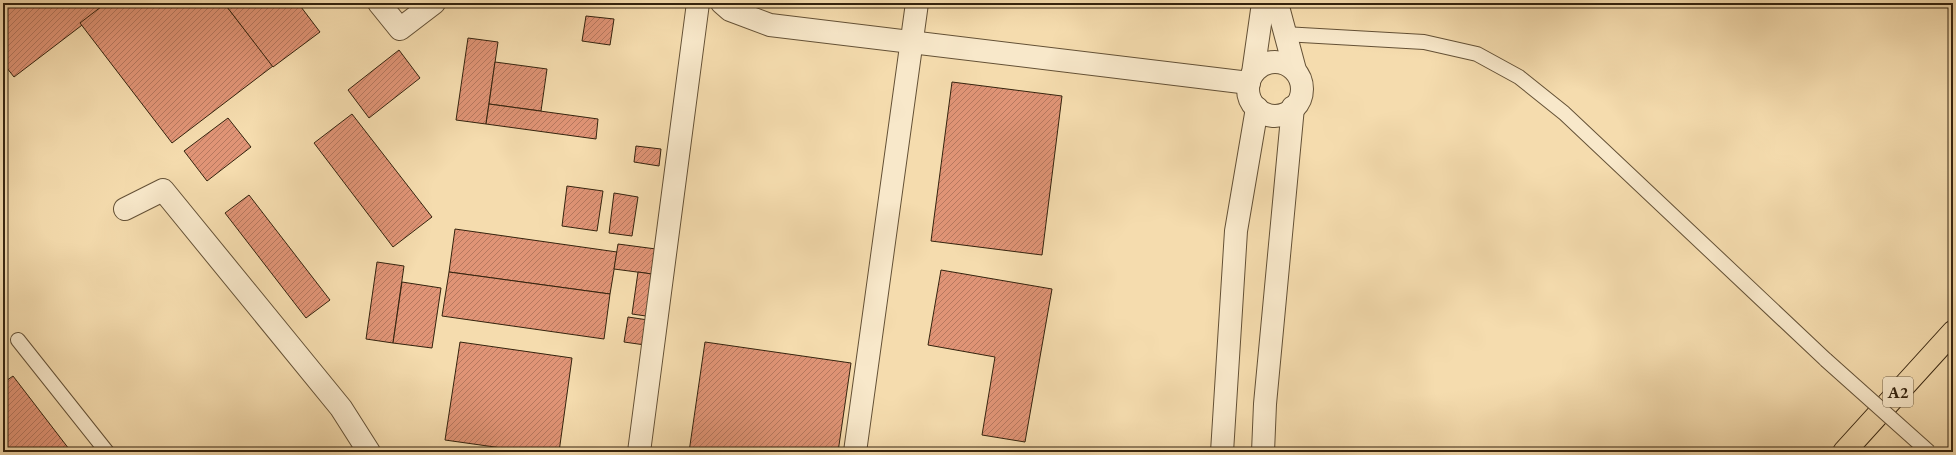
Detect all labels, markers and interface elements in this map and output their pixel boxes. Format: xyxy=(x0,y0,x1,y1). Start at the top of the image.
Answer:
road number: A2 xyxy=(1883,377,1913,407)

